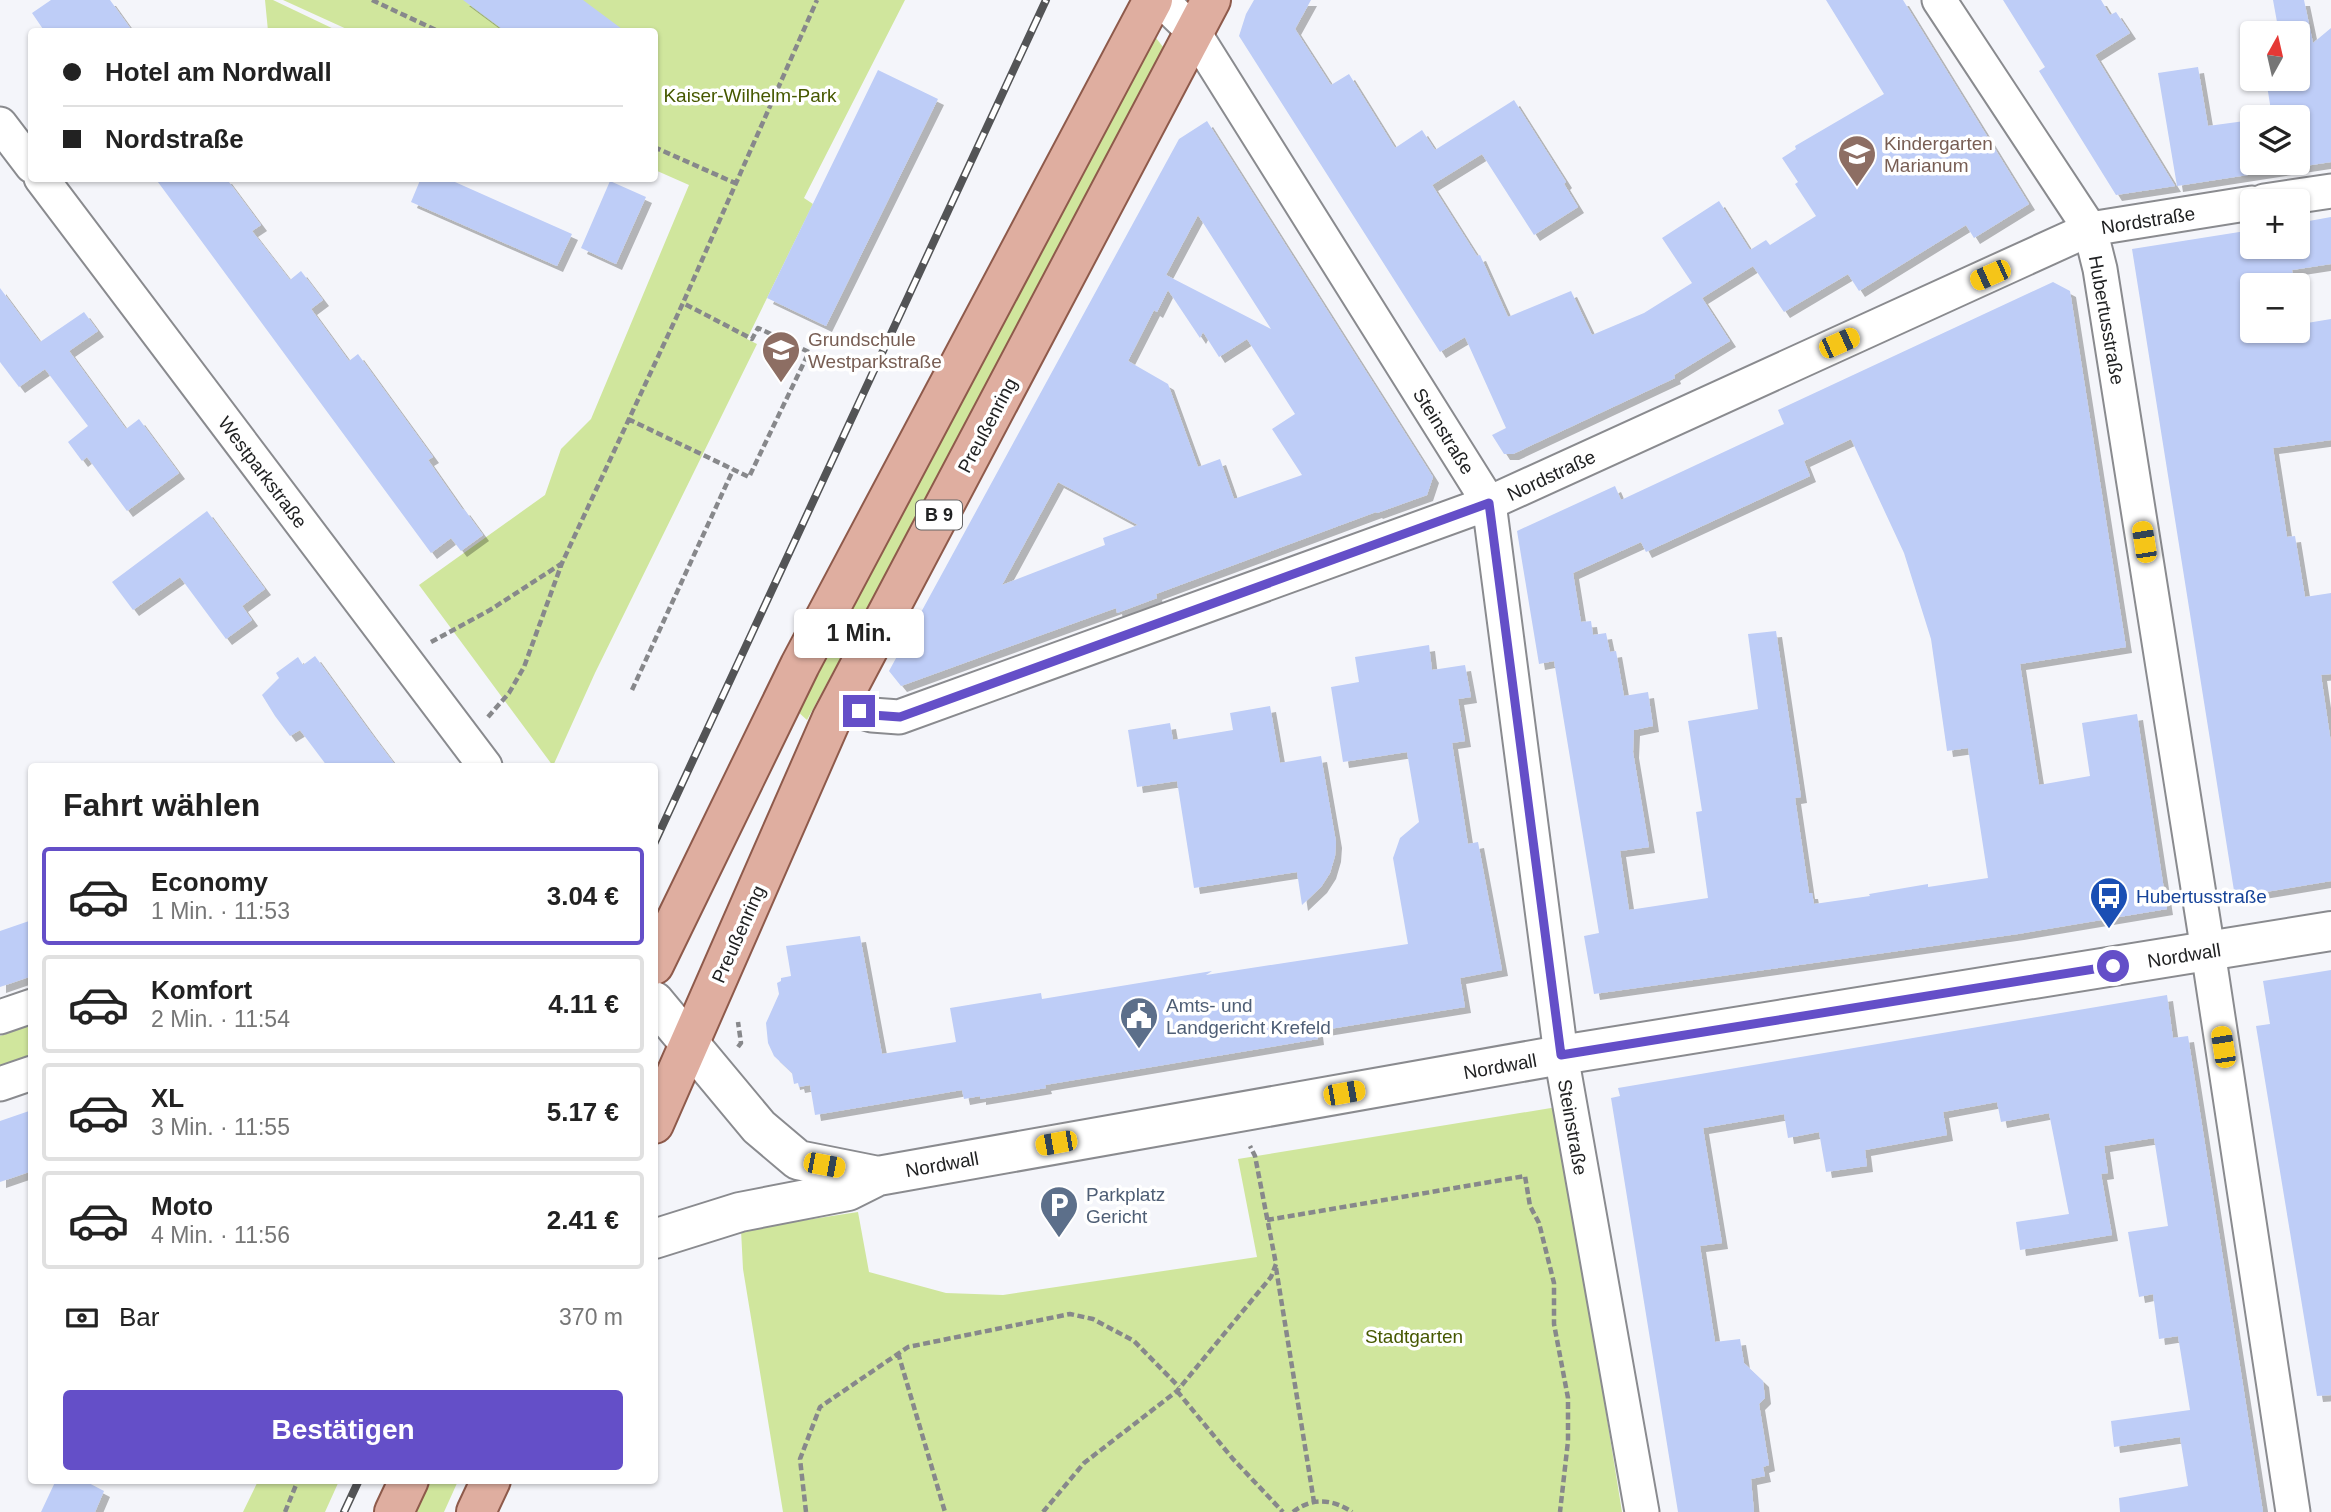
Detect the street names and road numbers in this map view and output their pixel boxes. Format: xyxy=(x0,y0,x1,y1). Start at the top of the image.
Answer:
street label: Nordstraße xyxy=(2100,203,2197,238)
street label: Hubertusstraße xyxy=(2085,254,2128,386)
street label: Preußenring xyxy=(954,374,1021,476)
street label: Steinstraße xyxy=(1409,385,1478,478)
street label: Westparkstraße xyxy=(214,413,311,532)
street label: Nordstraße xyxy=(1504,446,1599,505)
road number: B 9 xyxy=(916,500,962,530)
street label: Preußenring xyxy=(708,882,769,986)
street label: Nordwall xyxy=(2146,939,2222,972)
street label: Nordwall xyxy=(1462,1050,1538,1083)
street label: Steinstraße xyxy=(1554,1077,1591,1177)
street label: Nordwall xyxy=(904,1148,980,1181)

